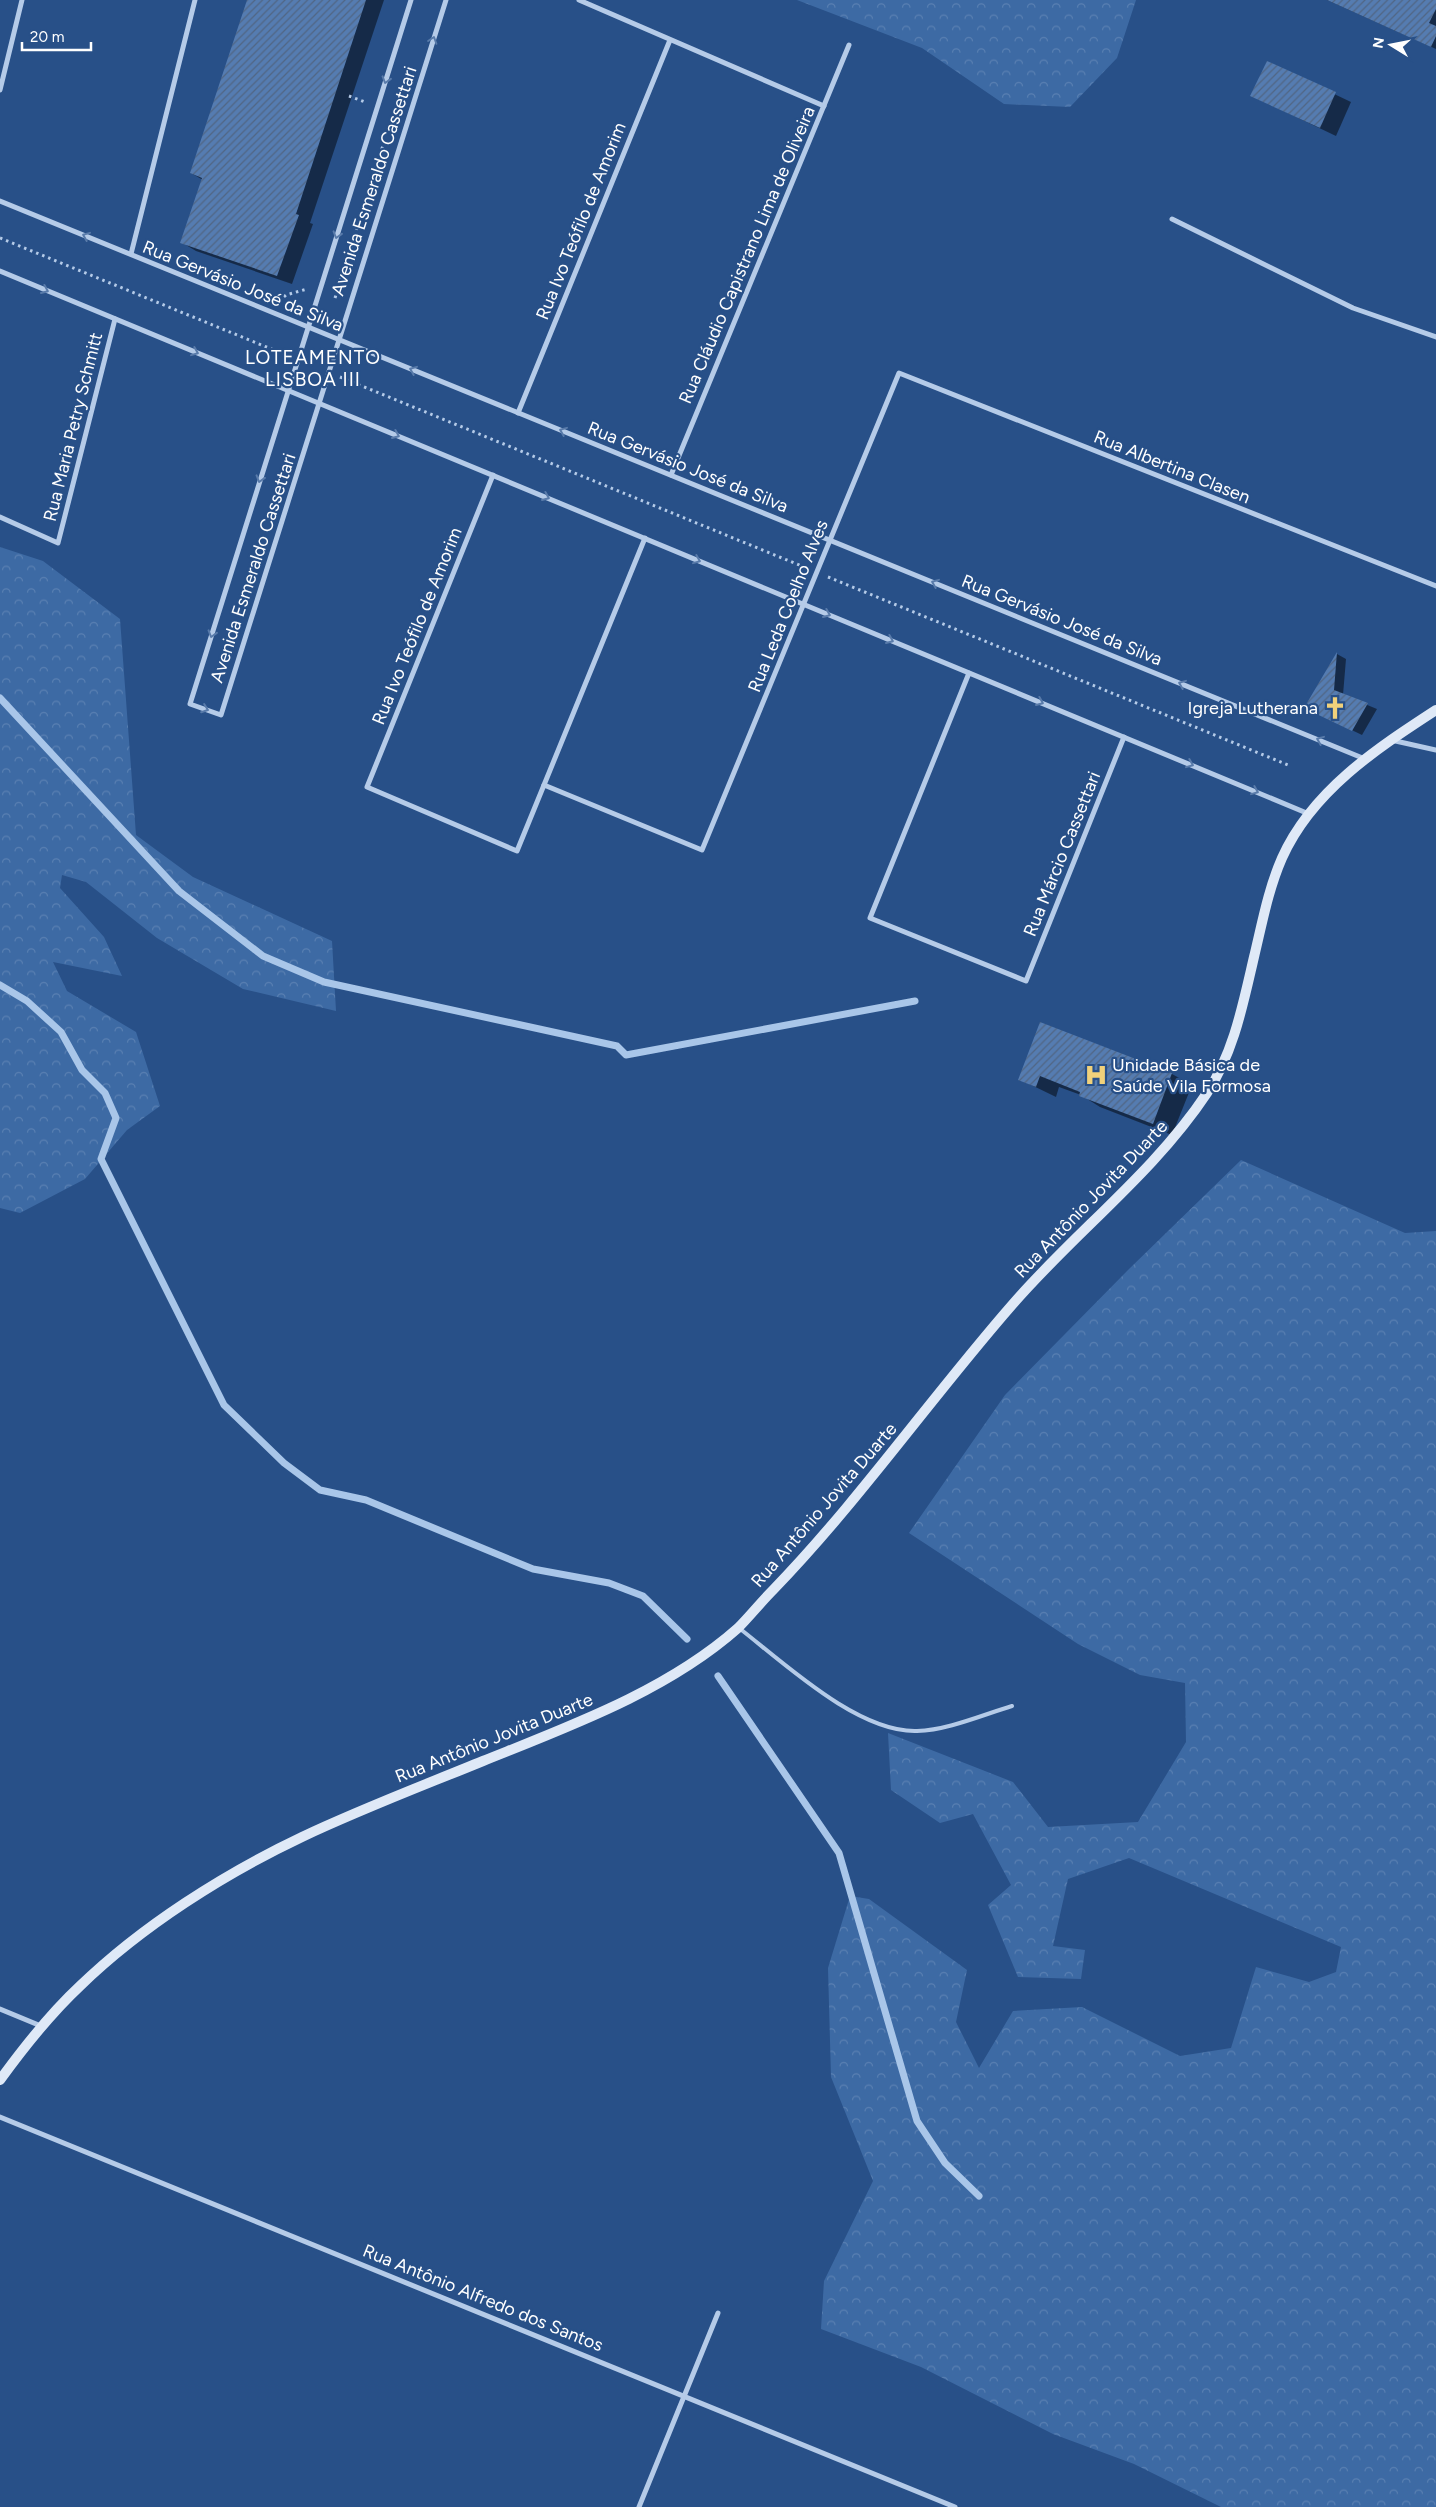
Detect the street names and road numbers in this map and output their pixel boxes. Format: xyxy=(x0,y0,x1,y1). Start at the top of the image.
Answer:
street label: Avenida Esmeraldo Cassettari xyxy=(326,63,422,299)
street label: Rua Cláudio Capistrano Lima de Oliveira xyxy=(674,103,820,407)
street label: Rua Ivo Teófilo de Amorim xyxy=(531,119,631,323)
street label: Rua Gervásio José da Silva xyxy=(139,236,347,336)
street label: Rua Maria Petry Schmitt xyxy=(39,330,107,524)
street label: Rua Gervásio José da Silva xyxy=(584,417,792,517)
street label: Rua Albertina Clasen xyxy=(1091,426,1253,508)
street label: Avenida Esmeraldo Cassettari xyxy=(205,450,301,686)
street label: Rua Leda Coelho Alves xyxy=(743,517,833,695)
street label: Rua Ivo Teófilo de Amorim xyxy=(367,524,467,728)
street label: Rua Gervásio José da Silva xyxy=(958,570,1166,670)
street label: Rua Márcio Cassettari xyxy=(1019,768,1105,940)
street label: Rua Antônio Jovita Duarte xyxy=(1010,1115,1172,1283)
street label: Rua Antônio Jovita Duarte xyxy=(746,1418,902,1592)
street label: Rua Antônio Jovita Duarte xyxy=(392,1688,596,1788)
street label: Rua Antônio Alfredo dos Santos xyxy=(360,2240,606,2356)

